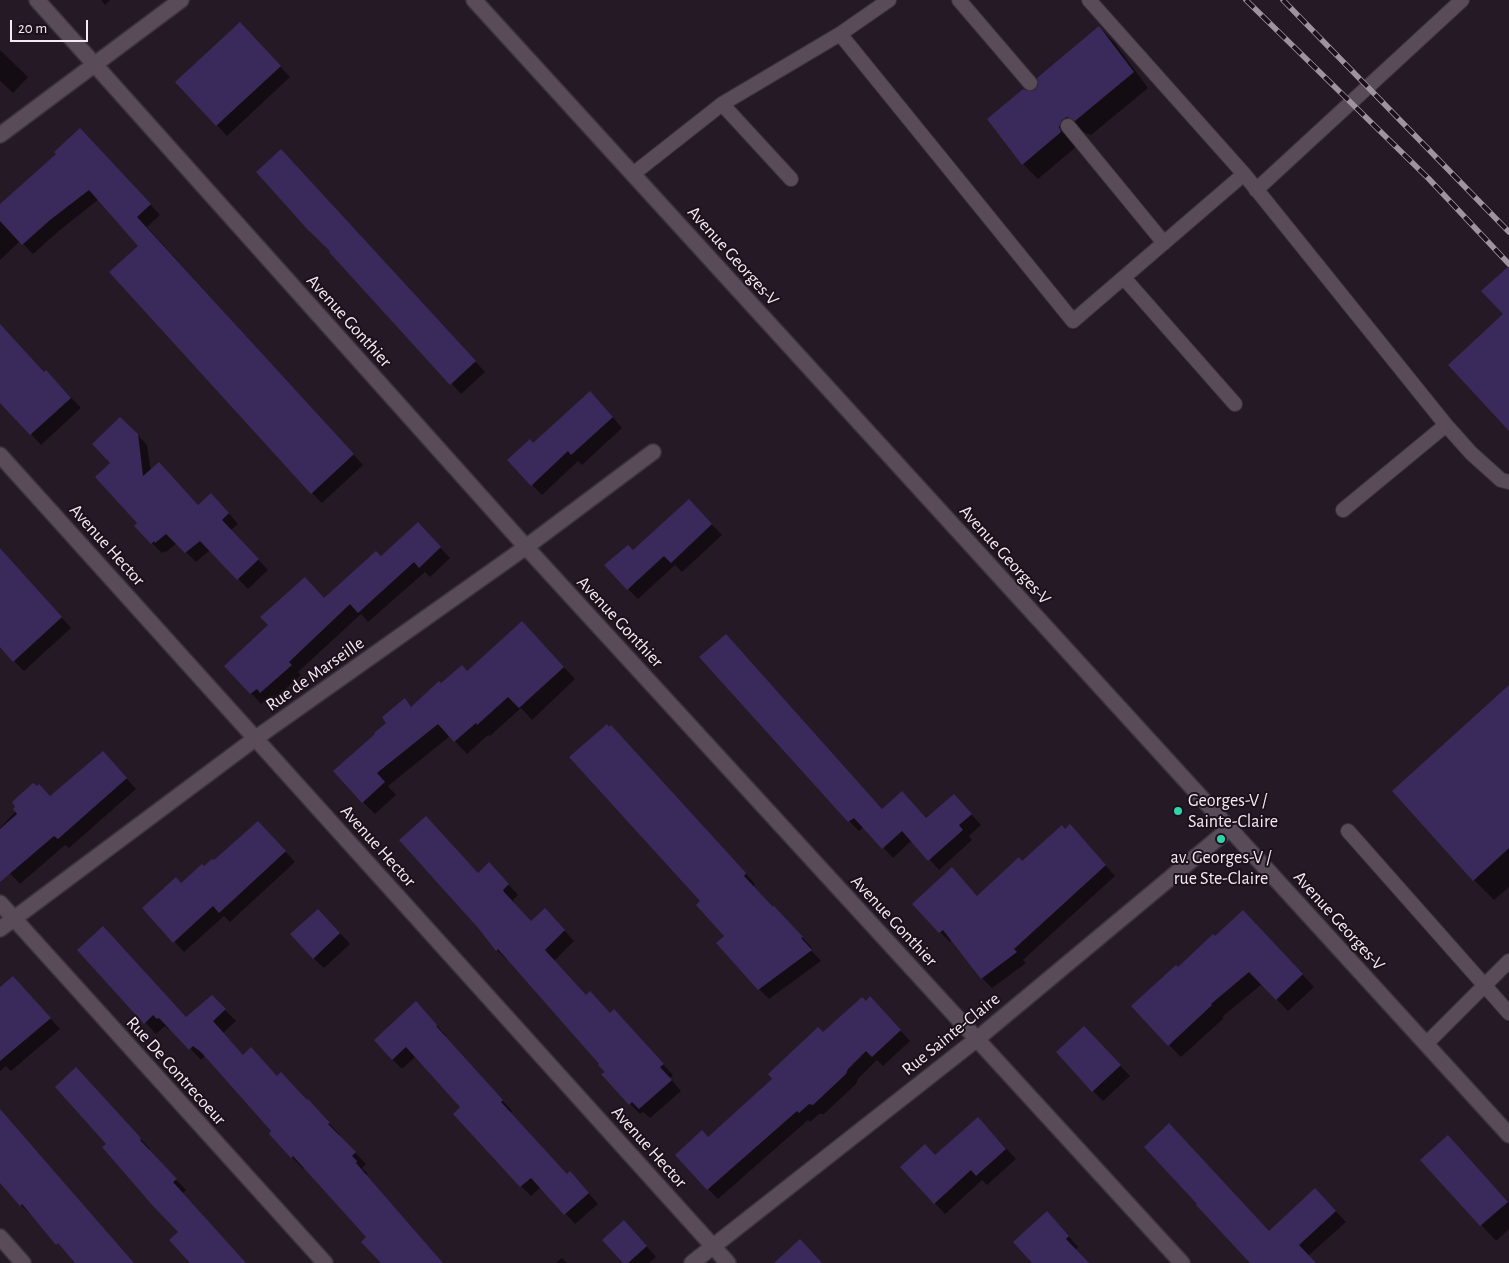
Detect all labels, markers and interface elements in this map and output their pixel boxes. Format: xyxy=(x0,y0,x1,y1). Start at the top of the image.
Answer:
scale bar xyxy=(12,10,90,42)
text: 20 m xyxy=(18,21,47,36)
street label: Avenue Georges-V xyxy=(683,202,783,310)
street label: Avenue Gonthier xyxy=(302,270,396,372)
street label: Avenue Hector xyxy=(65,500,149,590)
street label: Avenue Georges-V xyxy=(955,501,1055,609)
street label: Avenue Gonthier xyxy=(572,572,668,672)
street label: Rue de Marseille xyxy=(262,632,368,716)
place label: Georges-V / Sainte-Claire xyxy=(1188,790,1278,832)
street label: Avenue Hector xyxy=(336,801,420,891)
marker: Georges-V / Sainte-Claire xyxy=(1172,805,1184,817)
marker: av. Georges-V / rue Ste-Claire xyxy=(1215,833,1227,845)
place label: av. Georges-V / rue Ste-Claire xyxy=(1171,847,1271,890)
street label: Avenue Georges-V xyxy=(1289,867,1389,975)
street label: Avenue Gonthier xyxy=(846,871,942,971)
street label: Rue Sainte-Claire xyxy=(898,988,1004,1080)
street label: Rue De Contrecoeur xyxy=(122,1012,230,1130)
street label: Avenue Hector xyxy=(607,1102,691,1192)

